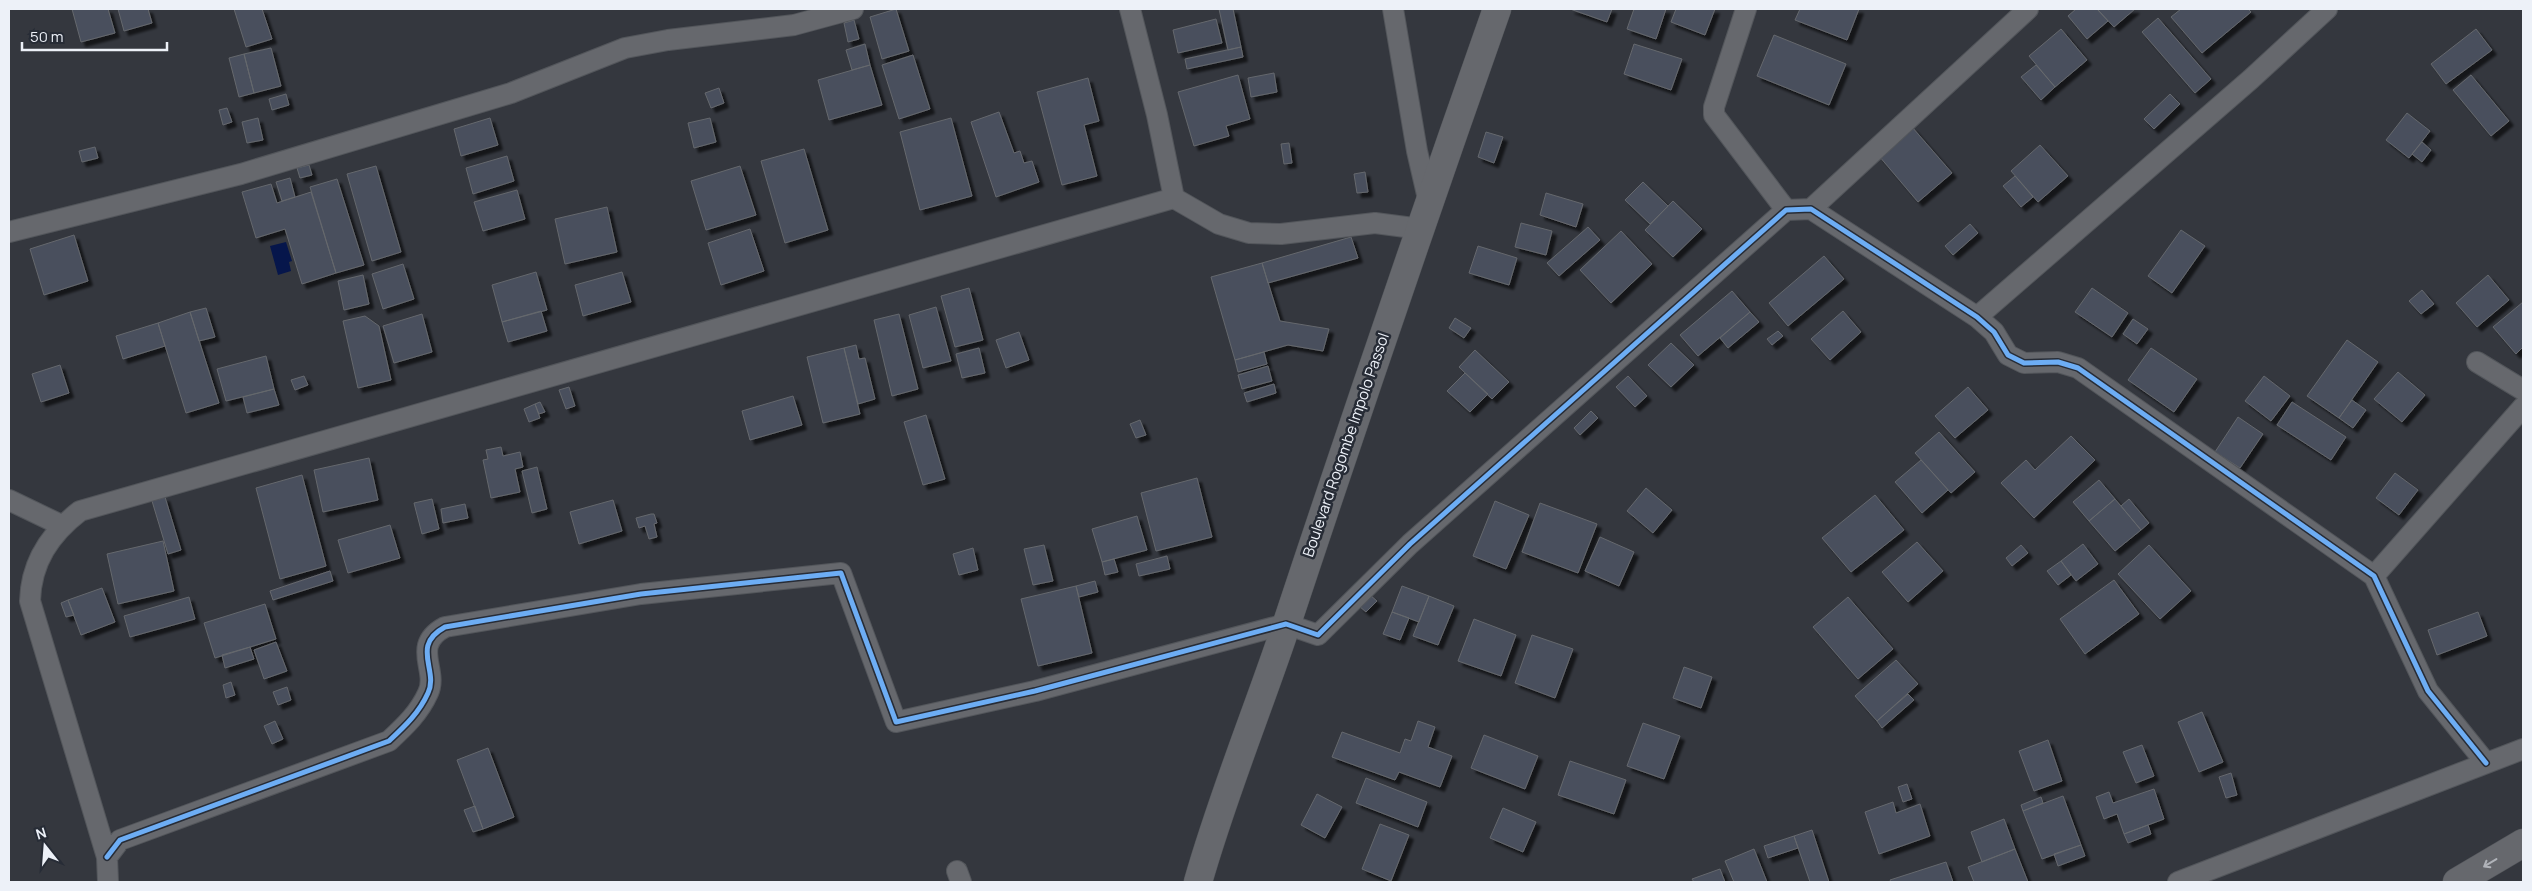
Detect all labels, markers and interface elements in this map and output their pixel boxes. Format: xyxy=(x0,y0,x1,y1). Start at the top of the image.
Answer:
scale bar xyxy=(22,20,168,52)
text: 50 m xyxy=(30,26,64,47)
street label: Boulevard Rogombe Impolo Passol xyxy=(1297,330,1394,560)
north arrow xyxy=(20,821,70,871)
text: N xyxy=(33,823,49,844)
one-way arrow xyxy=(2484,858,2498,868)

